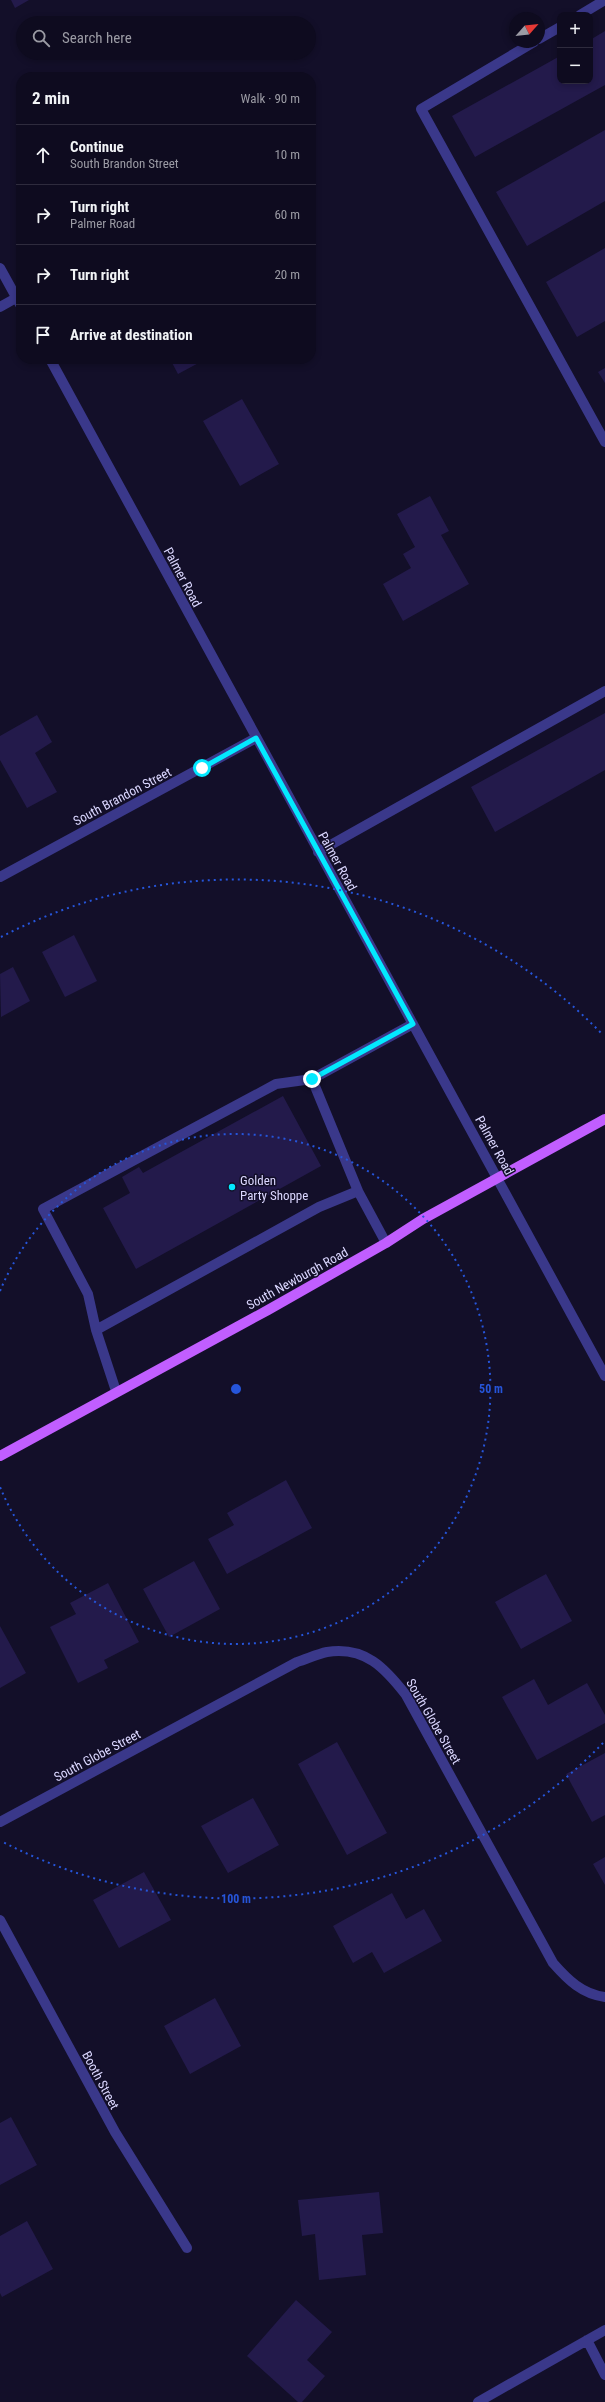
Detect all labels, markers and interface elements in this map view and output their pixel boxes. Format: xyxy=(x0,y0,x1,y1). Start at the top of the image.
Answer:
north arrow xyxy=(509,12,545,48)
map controls xyxy=(557,12,593,84)
button: + xyxy=(557,12,593,48)
search box xyxy=(16,16,316,60)
icon: search xyxy=(30,27,52,49)
text: Search here xyxy=(62,29,132,47)
button: − xyxy=(557,48,593,84)
text: 2 min xyxy=(32,88,70,108)
text: Walk · 90 m xyxy=(240,91,300,106)
text: Continue xyxy=(70,138,124,156)
icon: ahead xyxy=(32,144,54,166)
text: 10 m xyxy=(274,147,300,162)
text: South Brandon Street xyxy=(70,156,179,171)
text: Turn right xyxy=(70,198,129,216)
icon: right xyxy=(32,204,54,226)
text: 60 m xyxy=(274,207,300,222)
text: Palmer Road xyxy=(70,216,135,231)
icon: right xyxy=(32,264,54,286)
text: Turn right xyxy=(70,266,129,284)
text: 20 m xyxy=(274,267,300,282)
icon: arrive xyxy=(32,324,54,346)
text: Arrive at destination xyxy=(70,326,193,344)
street label: Palmer Road xyxy=(161,545,205,610)
route start xyxy=(193,759,211,777)
street label: South Brandon Street xyxy=(71,764,174,829)
street label: Palmer Road xyxy=(315,829,360,893)
route end xyxy=(303,1070,321,1088)
street label: Palmer Road xyxy=(472,1113,517,1177)
place label: Golden Party Shoppe xyxy=(240,1173,308,1203)
marker: Golden Party Shoppe xyxy=(227,1182,237,1192)
street label: South Newburgh Road xyxy=(244,1244,351,1313)
centre of rings xyxy=(229,1382,243,1396)
text: 50 m xyxy=(479,1382,503,1396)
street label: South Globe Street xyxy=(403,1676,464,1767)
street label: South Globe Street xyxy=(51,1726,143,1785)
text: 100 m xyxy=(221,1892,251,1906)
street label: Booth Street xyxy=(79,2049,122,2112)

